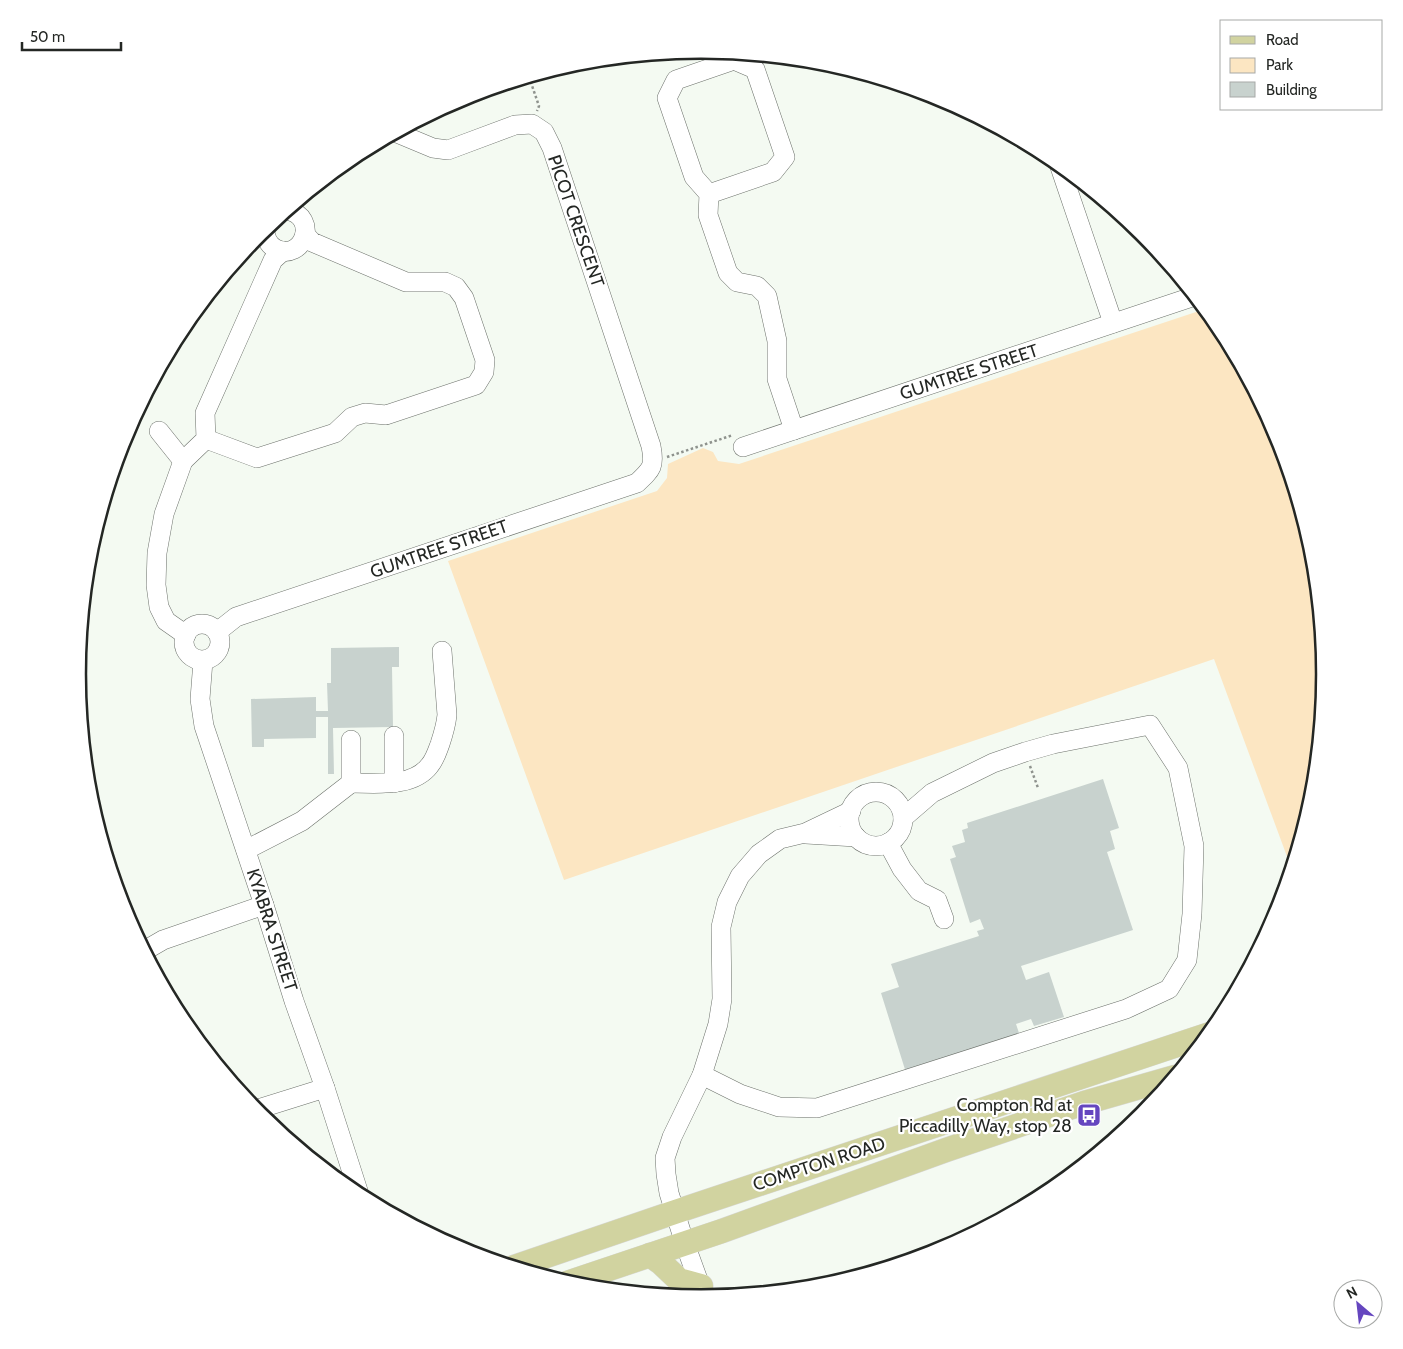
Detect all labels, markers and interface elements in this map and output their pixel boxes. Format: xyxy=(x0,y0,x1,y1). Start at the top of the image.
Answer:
scale bar xyxy=(22,20,121,52)
legend xyxy=(1220,20,1383,110)
text: 50 m xyxy=(30,28,65,46)
text: Road xyxy=(1266,31,1299,49)
text: Park xyxy=(1266,56,1293,74)
text: Building xyxy=(1266,81,1317,99)
street label: PICOT CRESCENT xyxy=(543,152,609,290)
street label: GUMTREE STREET xyxy=(897,339,1041,405)
street label: GUMTREE STREET xyxy=(367,515,511,583)
street label: KYABRA STREET xyxy=(242,866,302,994)
place label: Compton Rd at Piccadilly Way, stop 28 xyxy=(899,1094,1072,1137)
bus stop icon: Compton Rd at Piccadilly Way, stop 28 xyxy=(1076,1102,1102,1128)
street label: COMPTON ROAD xyxy=(750,1132,888,1196)
north arrow xyxy=(1333,1279,1383,1329)
text: N xyxy=(1343,1282,1360,1303)

